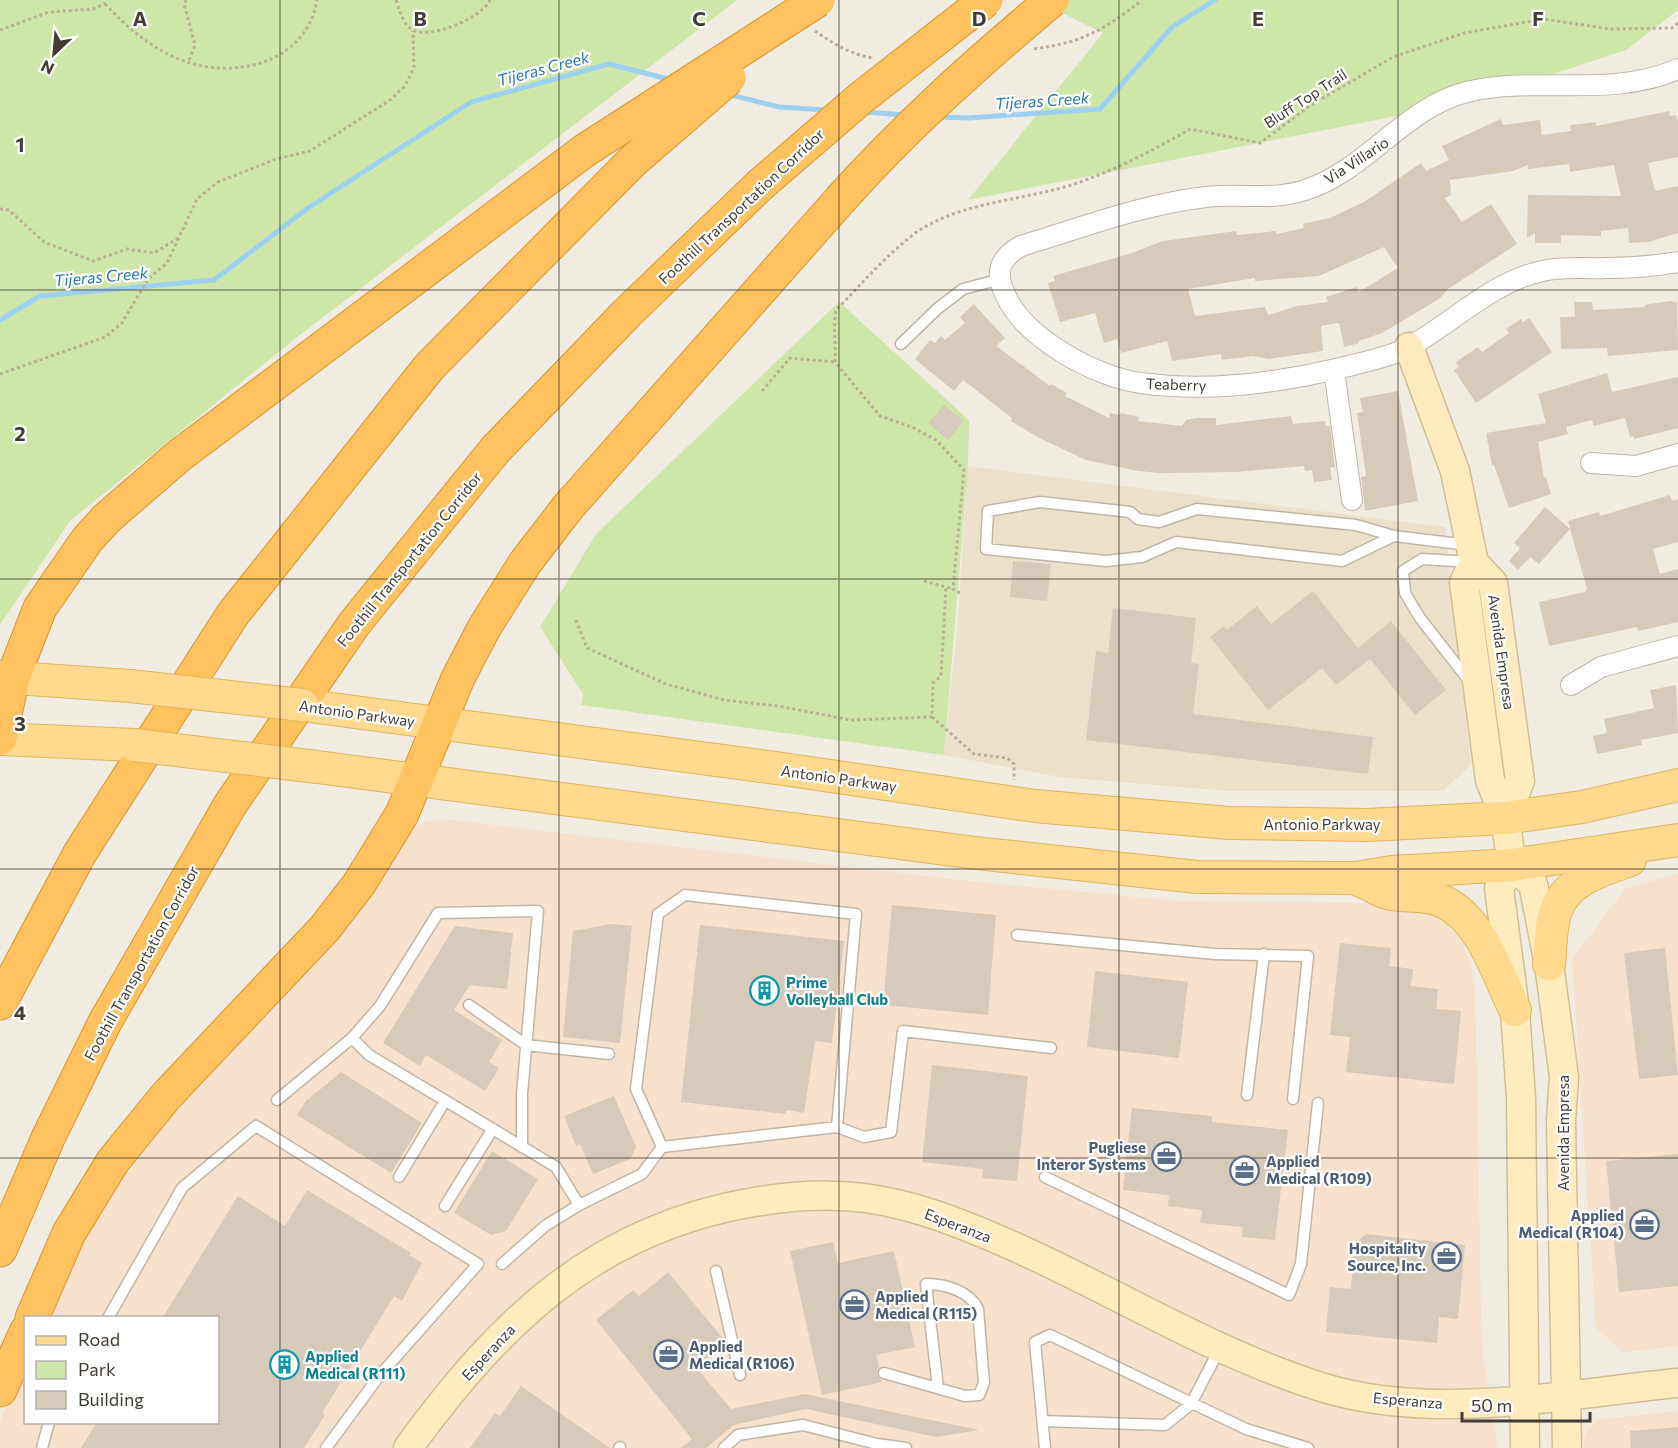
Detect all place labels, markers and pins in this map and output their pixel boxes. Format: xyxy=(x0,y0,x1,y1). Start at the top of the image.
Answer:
place label: Prime Volleyball Club xyxy=(786,973,888,1008)
building icon: Prime Volleyball Club xyxy=(749,975,781,1007)
place label: Pugliese Interor Systems xyxy=(1037,1138,1146,1173)
office icon: Pugliese Interor Systems xyxy=(1151,1140,1183,1172)
place label: Applied Medical (R109) xyxy=(1266,1152,1372,1187)
office icon: Applied Medical (R109) xyxy=(1229,1154,1261,1186)
place label: Applied Medical (R104) xyxy=(1518,1206,1624,1241)
office icon: Applied Medical (R104) xyxy=(1629,1208,1661,1240)
place label: Hospitality Source, Inc. xyxy=(1347,1239,1427,1274)
office icon: Hospitality Source, Inc. xyxy=(1431,1241,1463,1273)
place label: Applied Medical (R115) xyxy=(875,1287,977,1322)
office icon: Applied Medical (R115) xyxy=(838,1289,870,1321)
place label: Applied Medical (R106) xyxy=(689,1337,795,1372)
office icon: Applied Medical (R106) xyxy=(652,1339,684,1371)
place label: Applied Medical (R111) xyxy=(305,1347,405,1382)
building icon: Applied Medical (R111) xyxy=(268,1349,300,1381)

